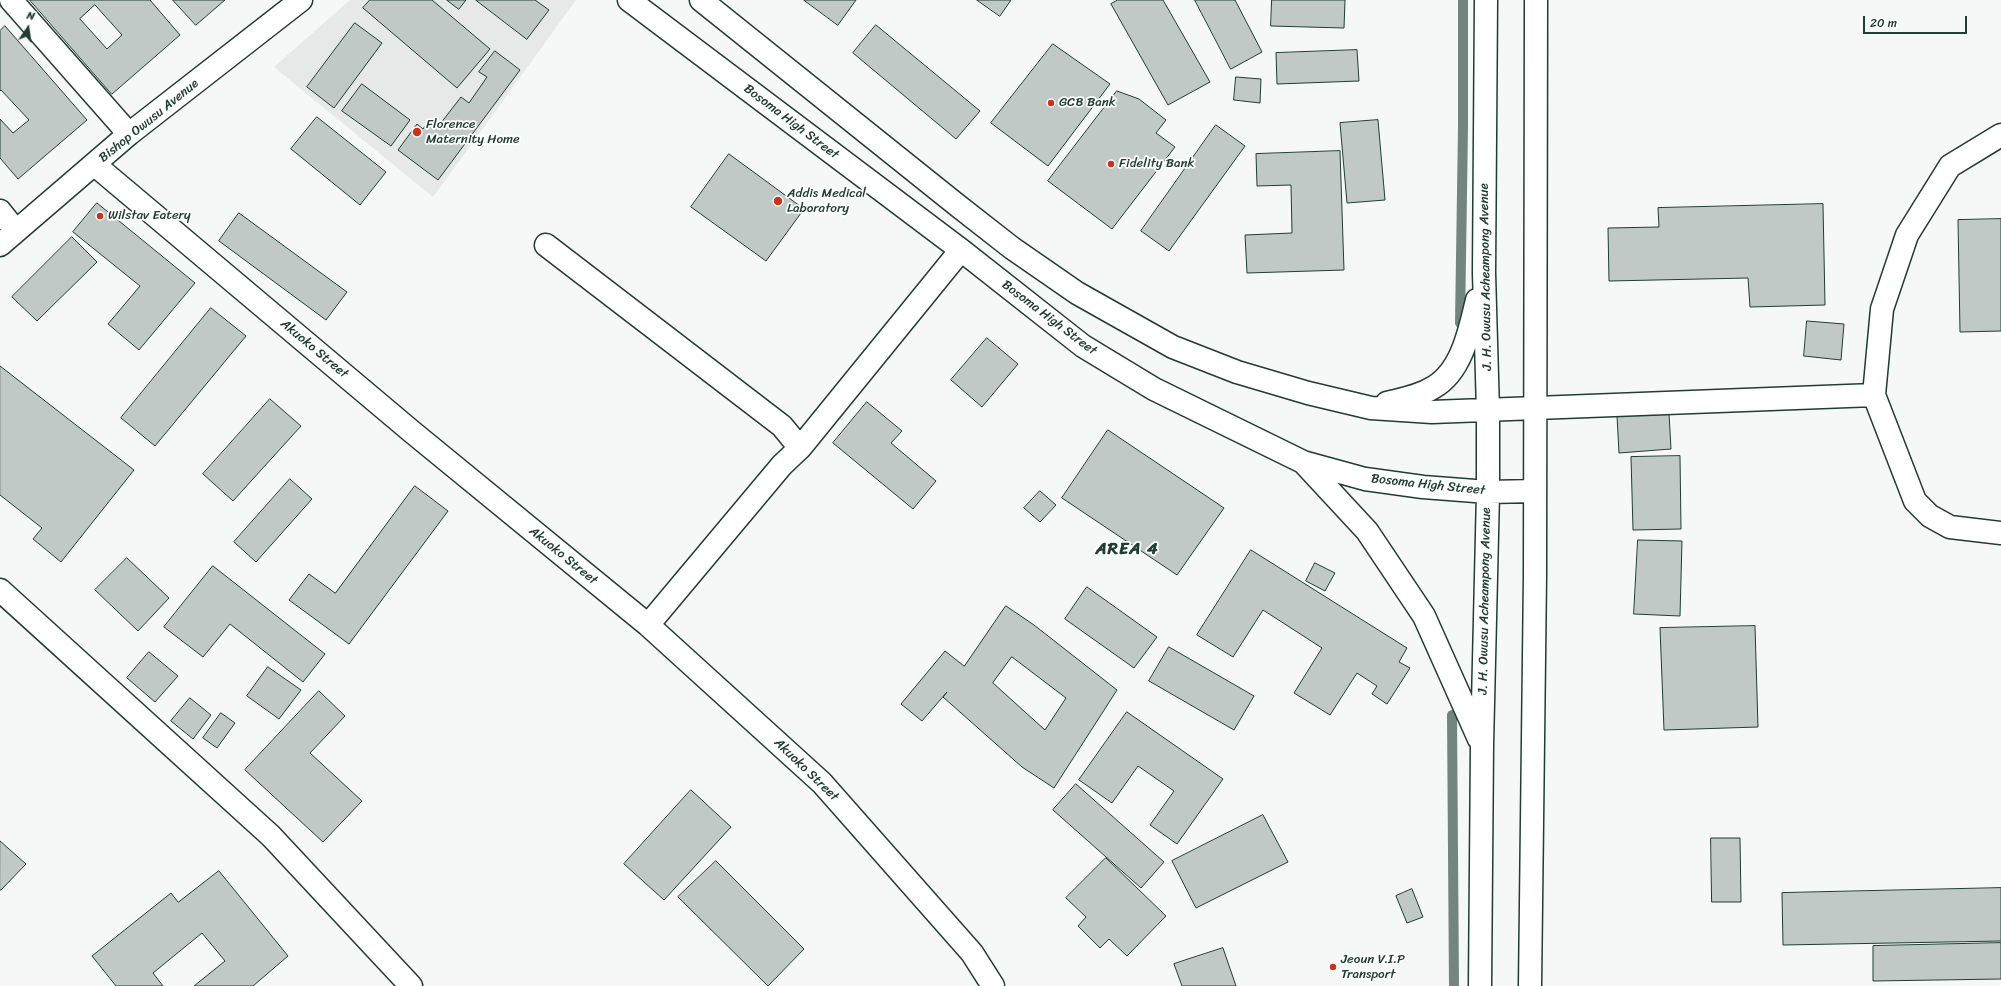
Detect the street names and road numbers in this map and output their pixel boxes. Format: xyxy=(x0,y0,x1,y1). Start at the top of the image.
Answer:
street label: Bishop Owusu Avenue xyxy=(96,76,202,166)
street label: Bosoma High Street xyxy=(741,81,841,163)
street label: J. H. Owusu Acheampong Avenue xyxy=(1477,183,1495,371)
street label: Bosoma High Street xyxy=(999,277,1099,359)
street label: Akuoko Street xyxy=(277,316,351,382)
street label: Bosoma High Street xyxy=(1370,471,1486,499)
street label: J. H. Owusu Acheampong Avenue xyxy=(1476,507,1494,695)
street label: Akuoko Street xyxy=(526,524,600,588)
street label: Akuoko Street xyxy=(771,735,841,805)

